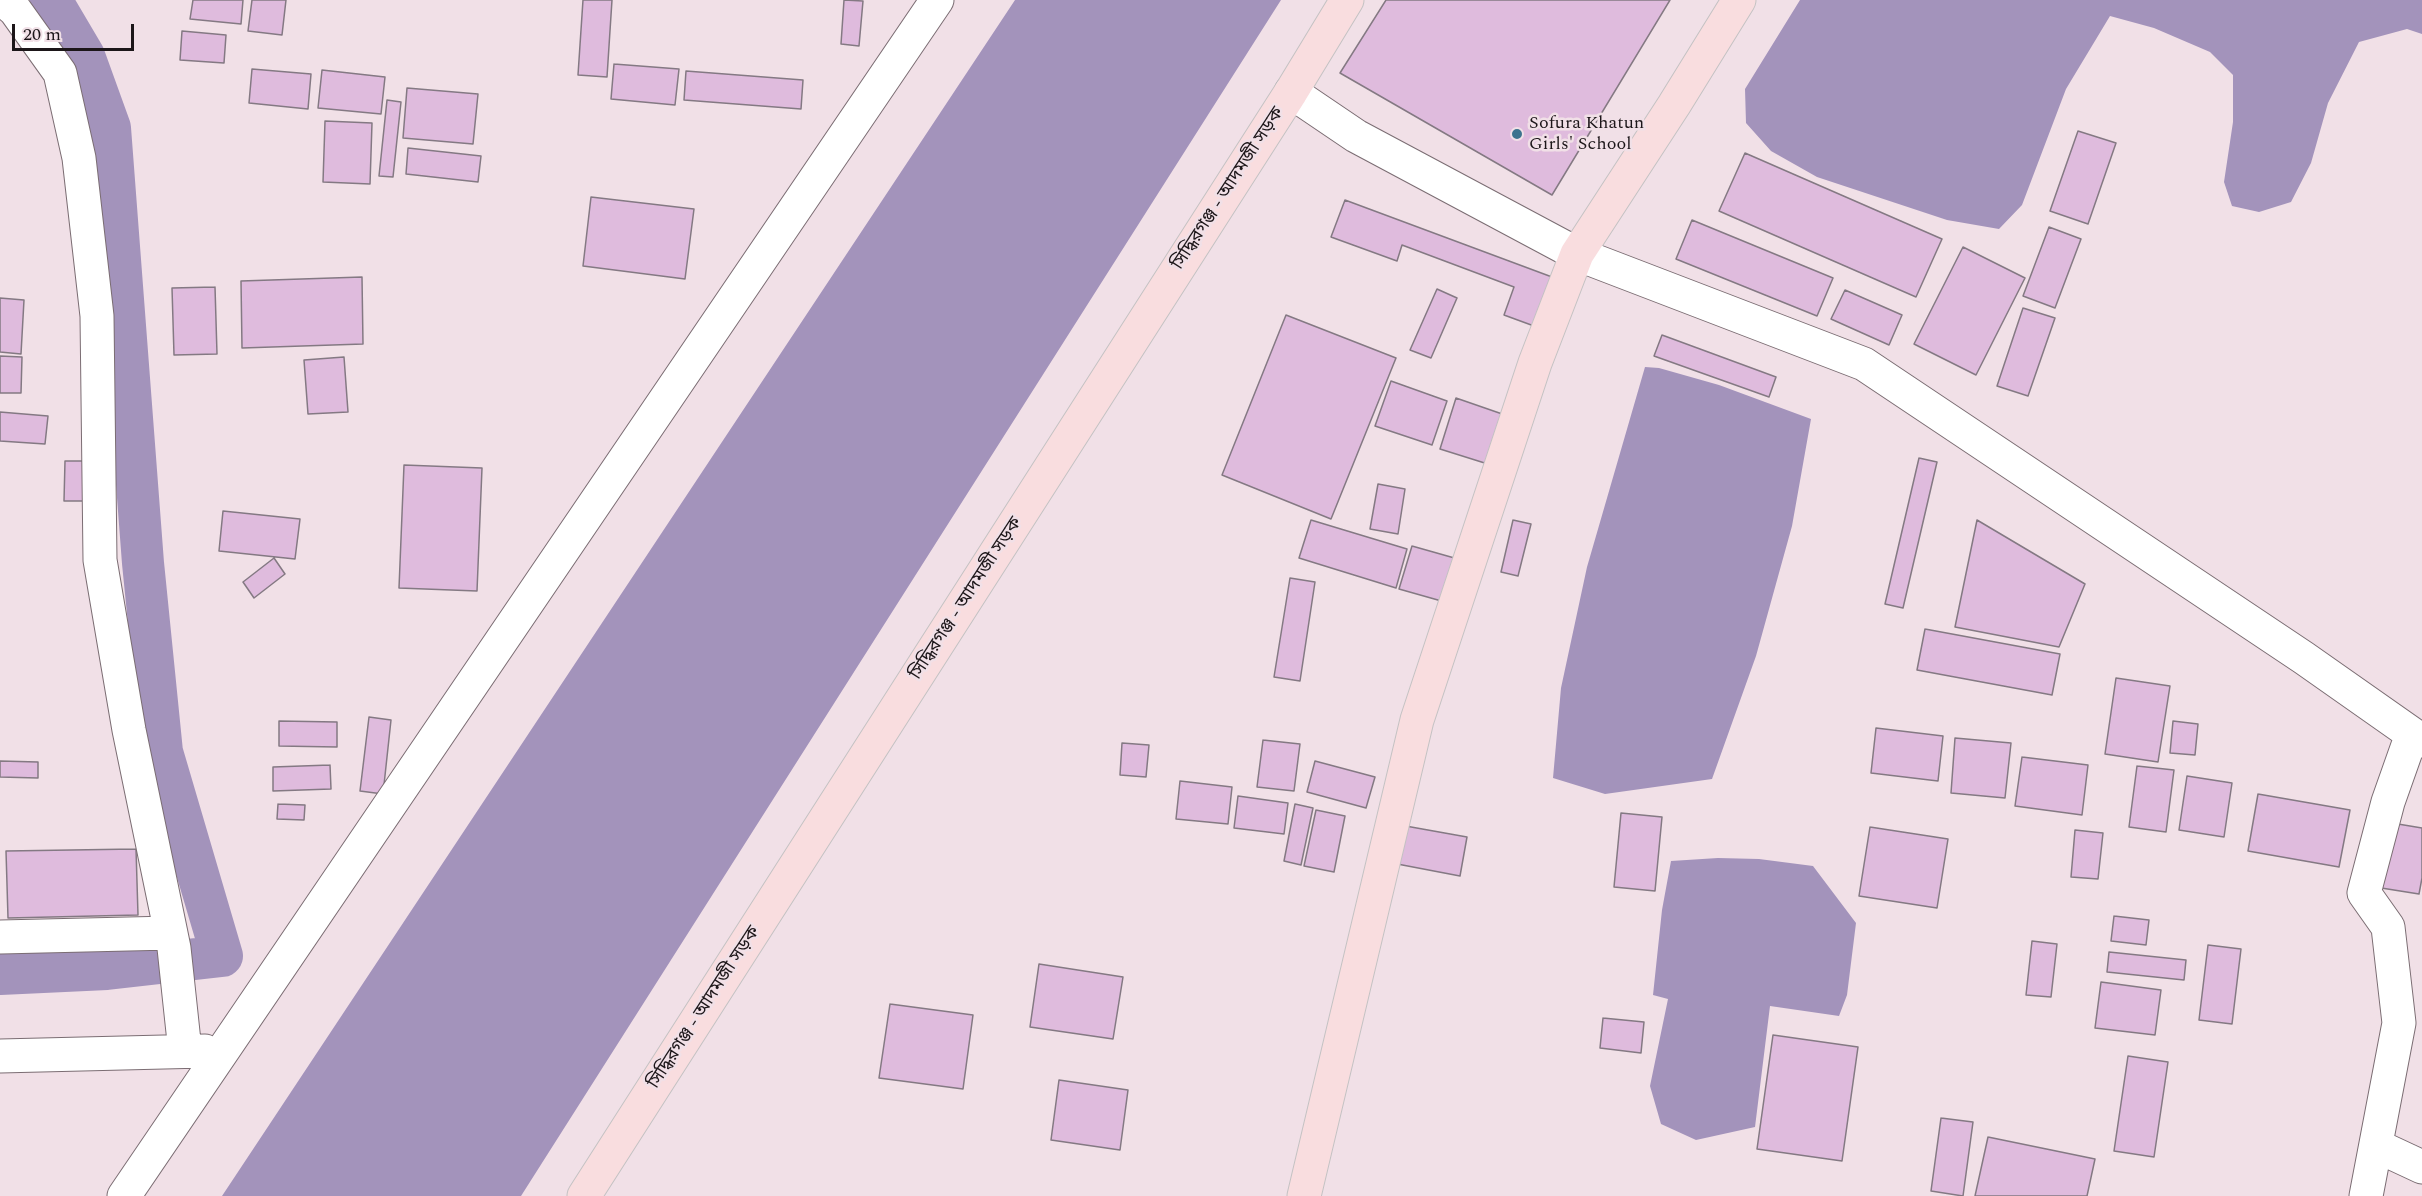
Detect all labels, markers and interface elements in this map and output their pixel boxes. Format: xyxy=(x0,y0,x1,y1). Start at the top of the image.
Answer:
scale bar xyxy=(15,12,136,50)
text: 20 m xyxy=(23,21,61,48)
street label: সিদ্ধিরগঞ্জ - আদমজী সড়ক xyxy=(1168,104,1290,274)
place label: Sofura Khatun Girls' School xyxy=(1529,113,1644,156)
marker: Sofura Khatun Girls' School xyxy=(1510,127,1524,141)
street label: সিদ্ধিরগঞ্জ - আদমজী সড়ক xyxy=(906,514,1028,684)
street label: সিদ্ধিরগঞ্জ - আদমজী সড়ক xyxy=(644,923,766,1093)

